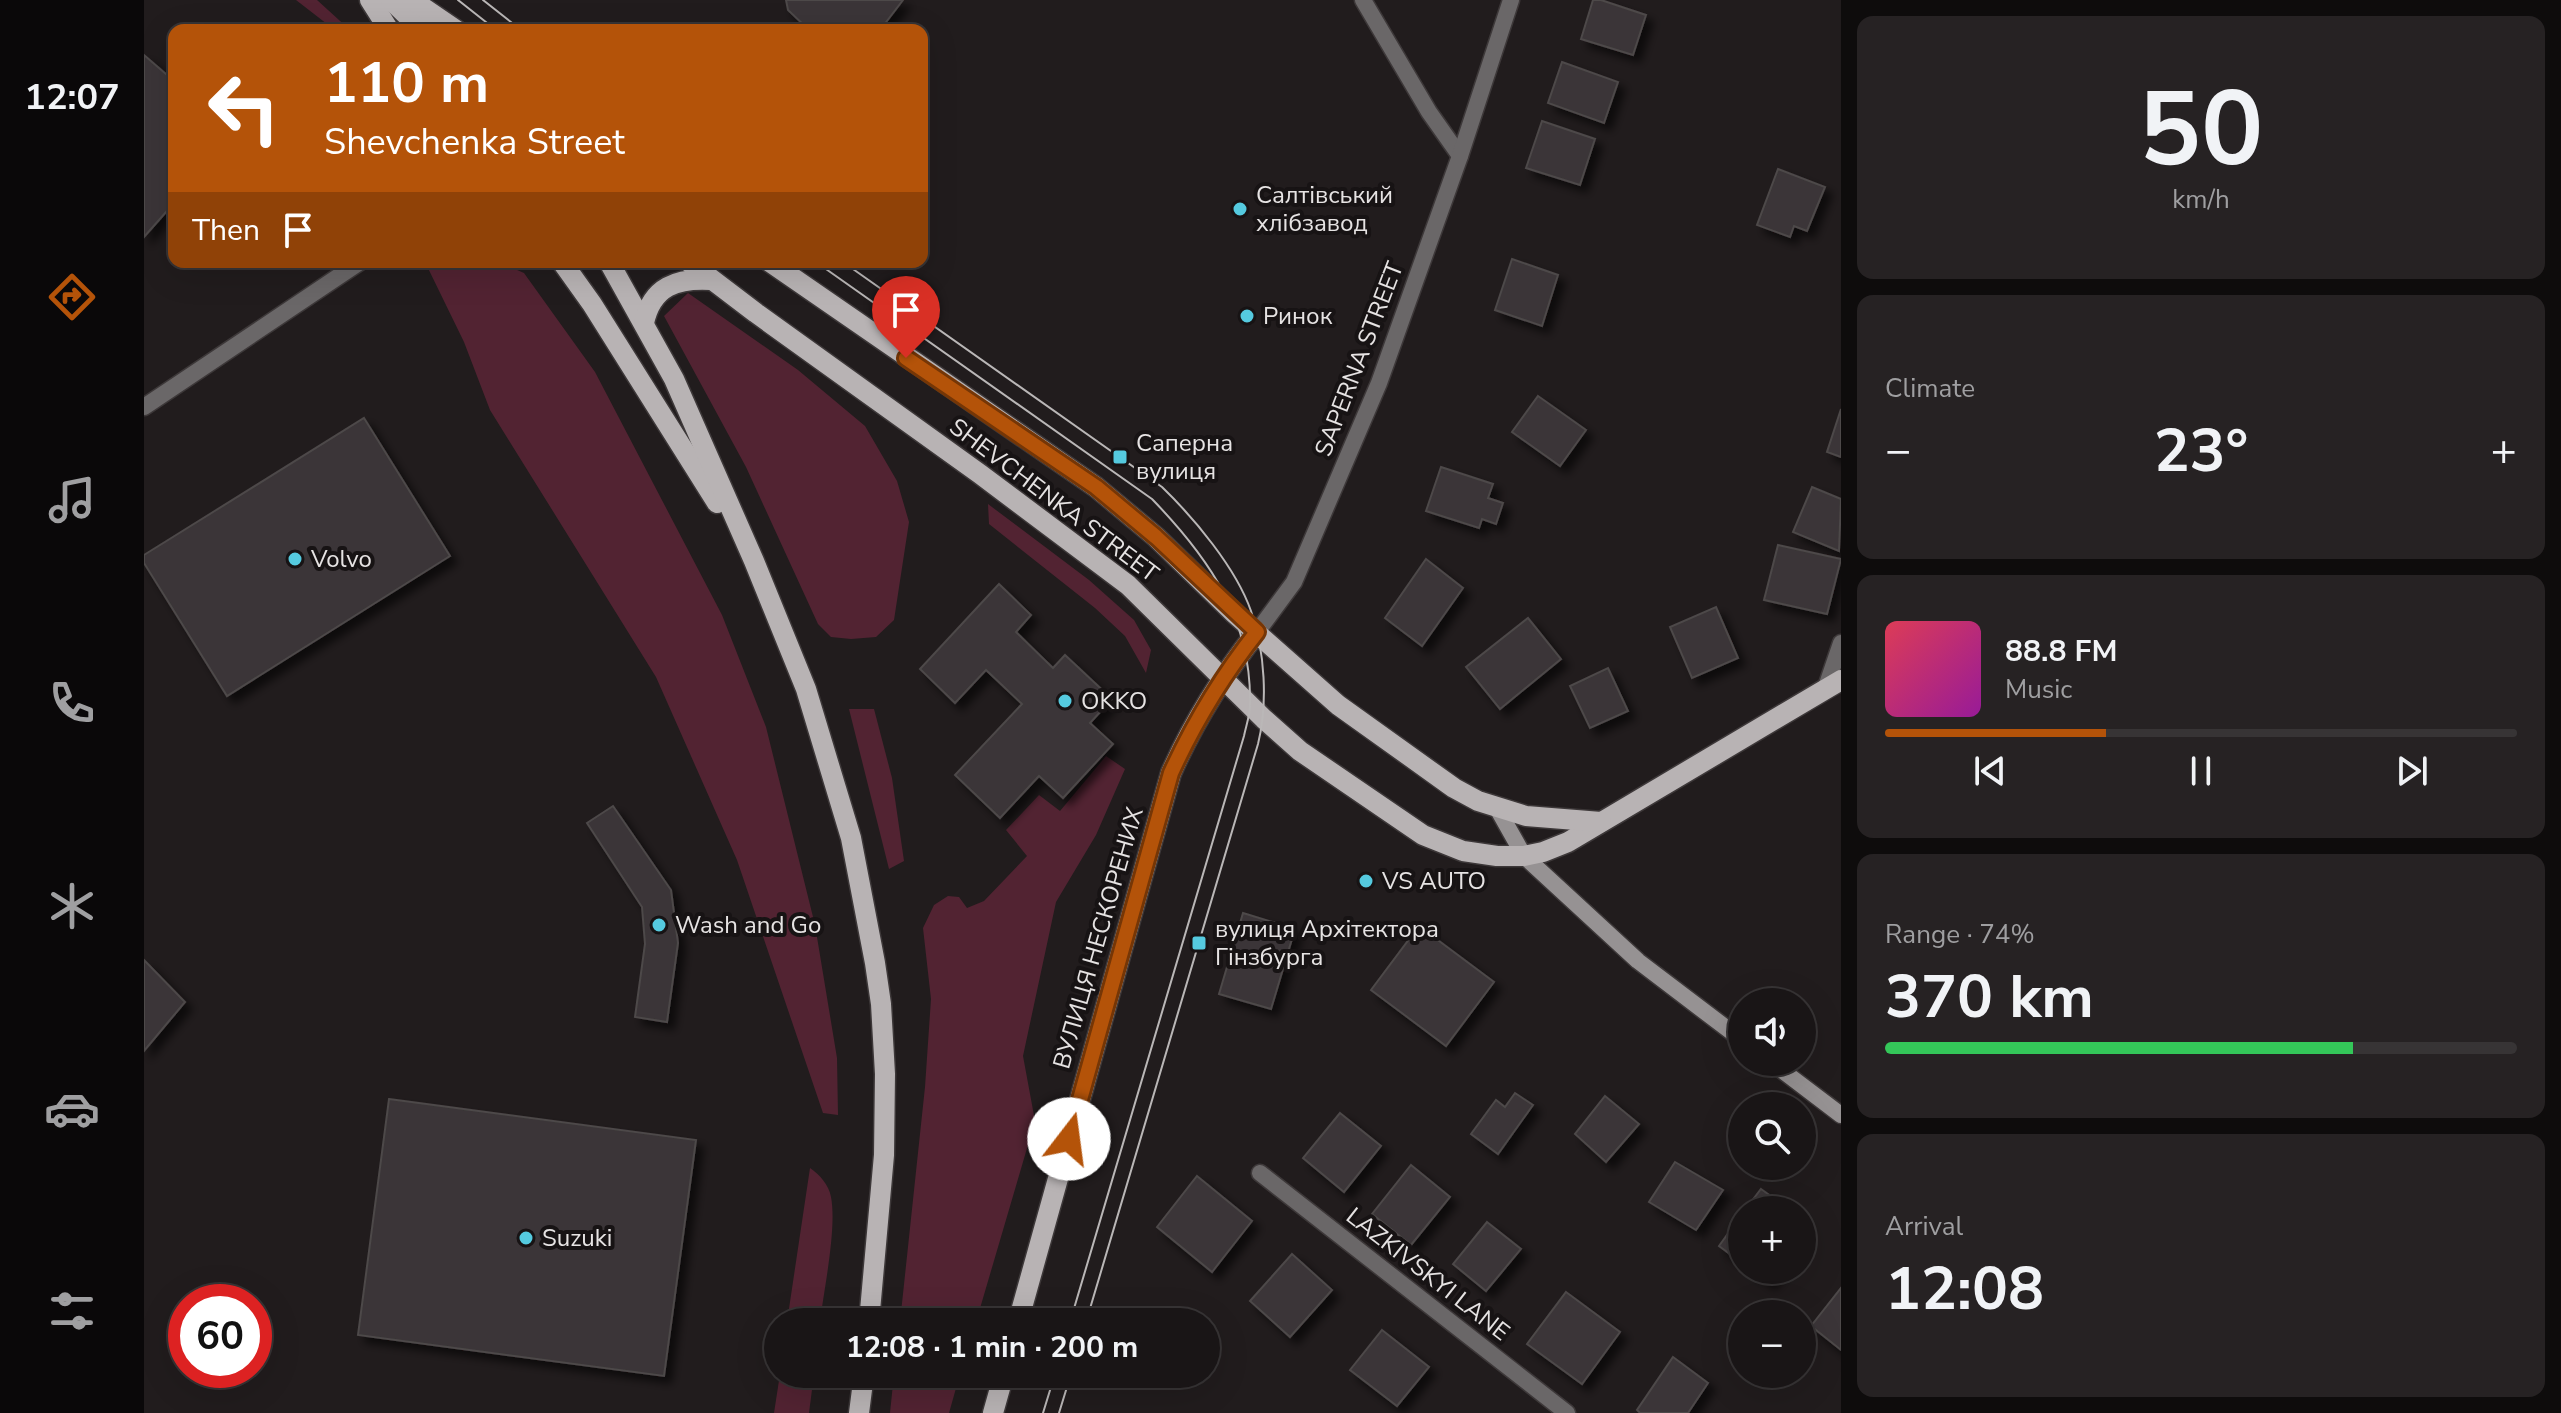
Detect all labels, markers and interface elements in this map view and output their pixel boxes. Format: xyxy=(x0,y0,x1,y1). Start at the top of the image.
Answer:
text: 110 m xyxy=(324,45,489,122)
icon: left xyxy=(192,56,296,160)
text: 50 xyxy=(2139,59,2263,201)
text: 12:07 xyxy=(24,73,120,122)
text: Shevchenka Street xyxy=(324,118,625,167)
place label: Салтівський хлібзавод xyxy=(1256,179,1393,239)
text: km/h xyxy=(2172,182,2230,217)
marker: Салтівський хлібзавод xyxy=(1231,200,1249,218)
icon: arrive xyxy=(276,208,320,252)
text: Then xyxy=(192,210,260,251)
street label: SAPERNA STREET xyxy=(1307,257,1411,461)
icon: directions xyxy=(44,269,100,325)
pin xyxy=(872,276,940,358)
icon: arrive xyxy=(884,288,928,332)
place label: Ринок xyxy=(1263,300,1333,332)
marker: Ринок xyxy=(1238,307,1256,325)
text: Climate xyxy=(1885,371,1975,406)
text: 23° xyxy=(2154,410,2248,492)
street label: SHEVCHENKA STREET xyxy=(943,411,1166,590)
text: − xyxy=(1885,421,1911,481)
text: + xyxy=(2491,421,2517,481)
place label: Саперна вулиця xyxy=(1136,427,1233,487)
marker: Саперна вулиця xyxy=(1111,448,1129,466)
icon: music xyxy=(44,472,100,528)
place label: Volvo xyxy=(310,543,372,575)
marker: Volvo xyxy=(286,550,304,568)
text: 88.8 FM xyxy=(2005,631,2117,672)
text: Music xyxy=(2005,672,2072,707)
icon: phone xyxy=(44,675,100,731)
place label: OKKO xyxy=(1081,685,1147,717)
marker: OKKO xyxy=(1056,692,1074,710)
icon: previous xyxy=(1968,749,2012,793)
icon: pause xyxy=(2179,749,2223,793)
icon: next xyxy=(2390,749,2434,793)
street label: ВУЛИЦЯ НЕСКОРЕНИХ xyxy=(1045,803,1151,1072)
place label: VS AUTO xyxy=(1381,865,1486,897)
marker: VS AUTO xyxy=(1357,872,1375,890)
icon: climate xyxy=(44,878,100,934)
place label: Wash and Go xyxy=(675,909,821,941)
place label: вулиця Архітектора Гінзбурга xyxy=(1215,913,1439,973)
marker: Wash and Go xyxy=(650,916,668,934)
text: Range · 74% xyxy=(1885,917,2035,952)
marker: вулиця Архітектора Гінзбурга xyxy=(1190,934,1208,952)
text: 370 km xyxy=(1885,956,2094,1038)
map controls xyxy=(1728,988,1816,1388)
button: sound xyxy=(1728,988,1816,1076)
icon: car xyxy=(44,1081,100,1137)
button: search xyxy=(1728,1092,1816,1180)
position arrow xyxy=(1027,1097,1111,1181)
button: + xyxy=(1728,1196,1816,1284)
street label: LAZKIVSKYI LANE xyxy=(1340,1200,1516,1348)
text: Arrival xyxy=(1885,1209,1963,1244)
place label: Suzuki xyxy=(542,1222,612,1254)
marker: Suzuki xyxy=(517,1229,535,1247)
text: 12:08 xyxy=(1885,1248,2044,1330)
icon: filters xyxy=(44,1283,100,1339)
speed limit sign: 60 xyxy=(168,1284,272,1388)
button: − xyxy=(1728,1300,1816,1388)
text: 12:08 · 1 min · 200 m xyxy=(846,1327,1138,1368)

